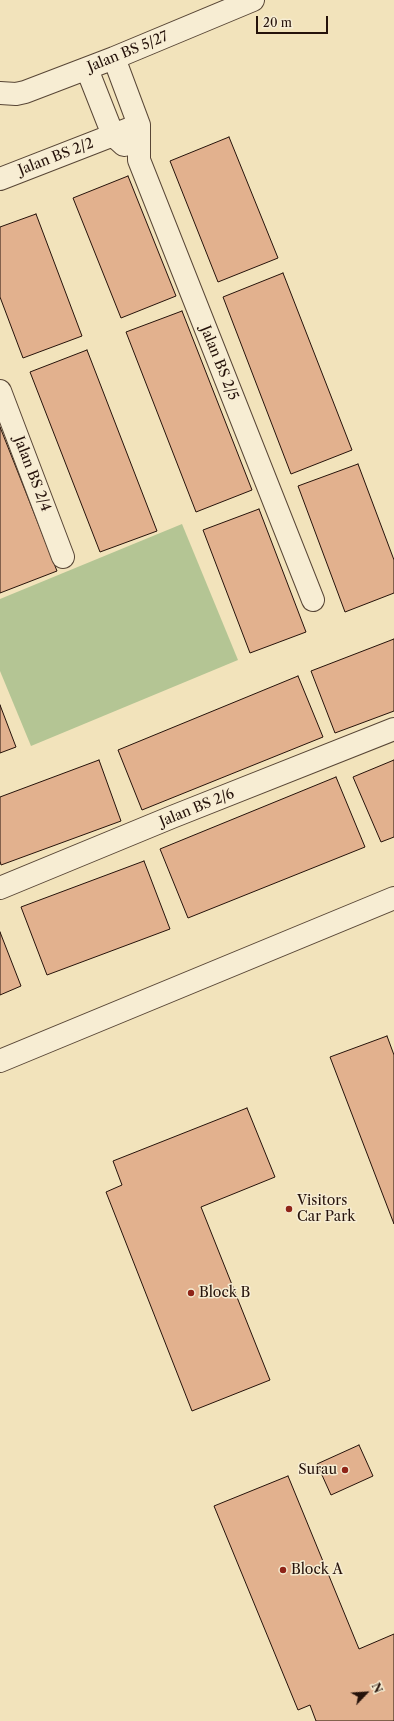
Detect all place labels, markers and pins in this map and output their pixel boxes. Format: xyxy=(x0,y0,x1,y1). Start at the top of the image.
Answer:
place label: Visitors Car Park xyxy=(297,1193,355,1226)
marker: Visitors Car Park xyxy=(284,1204,294,1214)
place label: Block B xyxy=(199,1285,250,1301)
marker: Block B xyxy=(186,1288,196,1298)
place label: Surau xyxy=(298,1462,337,1478)
marker: Surau xyxy=(340,1465,350,1475)
place label: Block A xyxy=(291,1562,343,1578)
marker: Block A xyxy=(278,1565,288,1575)

